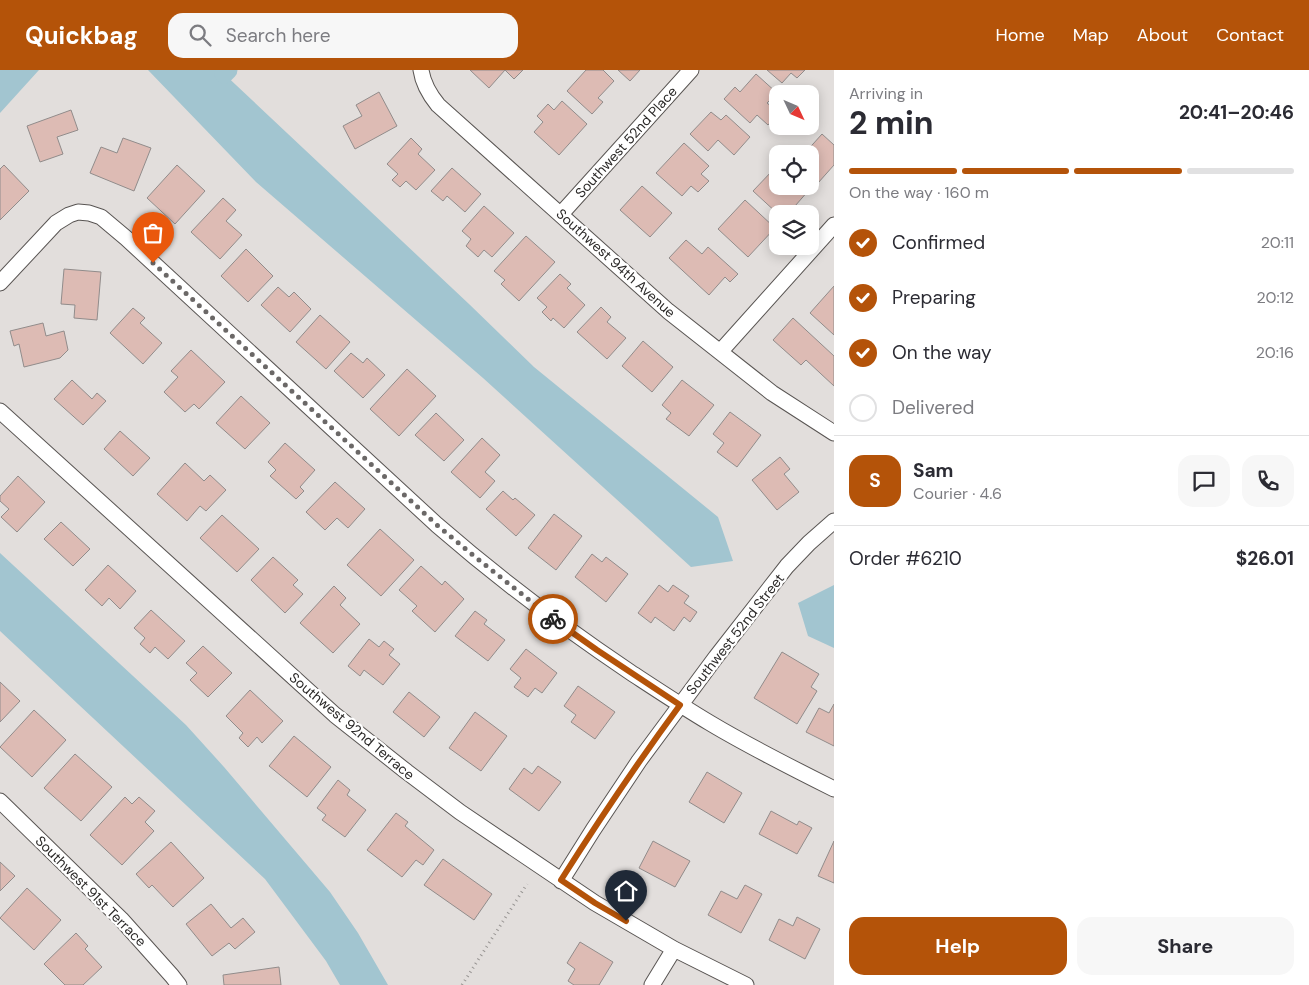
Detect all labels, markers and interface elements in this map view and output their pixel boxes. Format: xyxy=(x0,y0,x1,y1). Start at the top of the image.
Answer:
search box xyxy=(168,13,518,58)
text: Quickbag xyxy=(25,20,138,51)
icon: search xyxy=(186,21,214,49)
text: Search here xyxy=(226,23,331,48)
text: Home xyxy=(995,23,1045,47)
text: Map xyxy=(1073,23,1109,47)
text: About xyxy=(1137,23,1188,47)
text: Contact xyxy=(1216,23,1284,47)
street label: Southwest 52nd Place xyxy=(571,82,681,202)
text: Arriving in xyxy=(849,83,923,104)
north arrow xyxy=(769,85,819,135)
map controls xyxy=(769,85,819,255)
text: 20:41–20:46 xyxy=(1179,100,1294,125)
text: 2 min xyxy=(849,102,934,144)
button: locate xyxy=(769,145,819,195)
text: On the way · 160 m xyxy=(849,182,989,203)
street label: Southwest 94th Avenue xyxy=(553,205,679,321)
button: layers xyxy=(769,205,819,255)
pin xyxy=(132,212,174,263)
icon: bag xyxy=(139,219,167,247)
icon: check xyxy=(849,229,877,257)
text: Confirmed xyxy=(892,230,985,255)
text: 20:11 xyxy=(1261,232,1294,253)
icon: check xyxy=(849,284,877,312)
text: Preparing xyxy=(892,285,976,310)
text: 20:12 xyxy=(1257,287,1294,308)
icon: check xyxy=(849,339,877,367)
text: On the way xyxy=(892,340,992,365)
text: 20:16 xyxy=(1256,342,1294,363)
text: Delivered xyxy=(892,395,974,420)
button: chat xyxy=(1178,455,1230,507)
button: phone xyxy=(1242,455,1294,507)
text: Sam xyxy=(913,458,954,483)
text: S xyxy=(869,468,881,493)
text: Courier · 4.6 xyxy=(913,483,1002,504)
text: Order #6210 xyxy=(849,546,962,571)
text: $26.01 xyxy=(1236,546,1294,571)
street label: Southwest 52nd Street xyxy=(682,570,788,698)
courier xyxy=(528,594,578,644)
icon: bike xyxy=(539,605,567,633)
street label: Southwest 92nd Terrace xyxy=(286,668,418,784)
street label: Southwest 91st Terrace xyxy=(32,832,150,950)
pin xyxy=(605,870,647,921)
icon: home xyxy=(612,877,640,905)
button: Help xyxy=(849,917,1067,975)
button: Share xyxy=(1077,917,1294,975)

